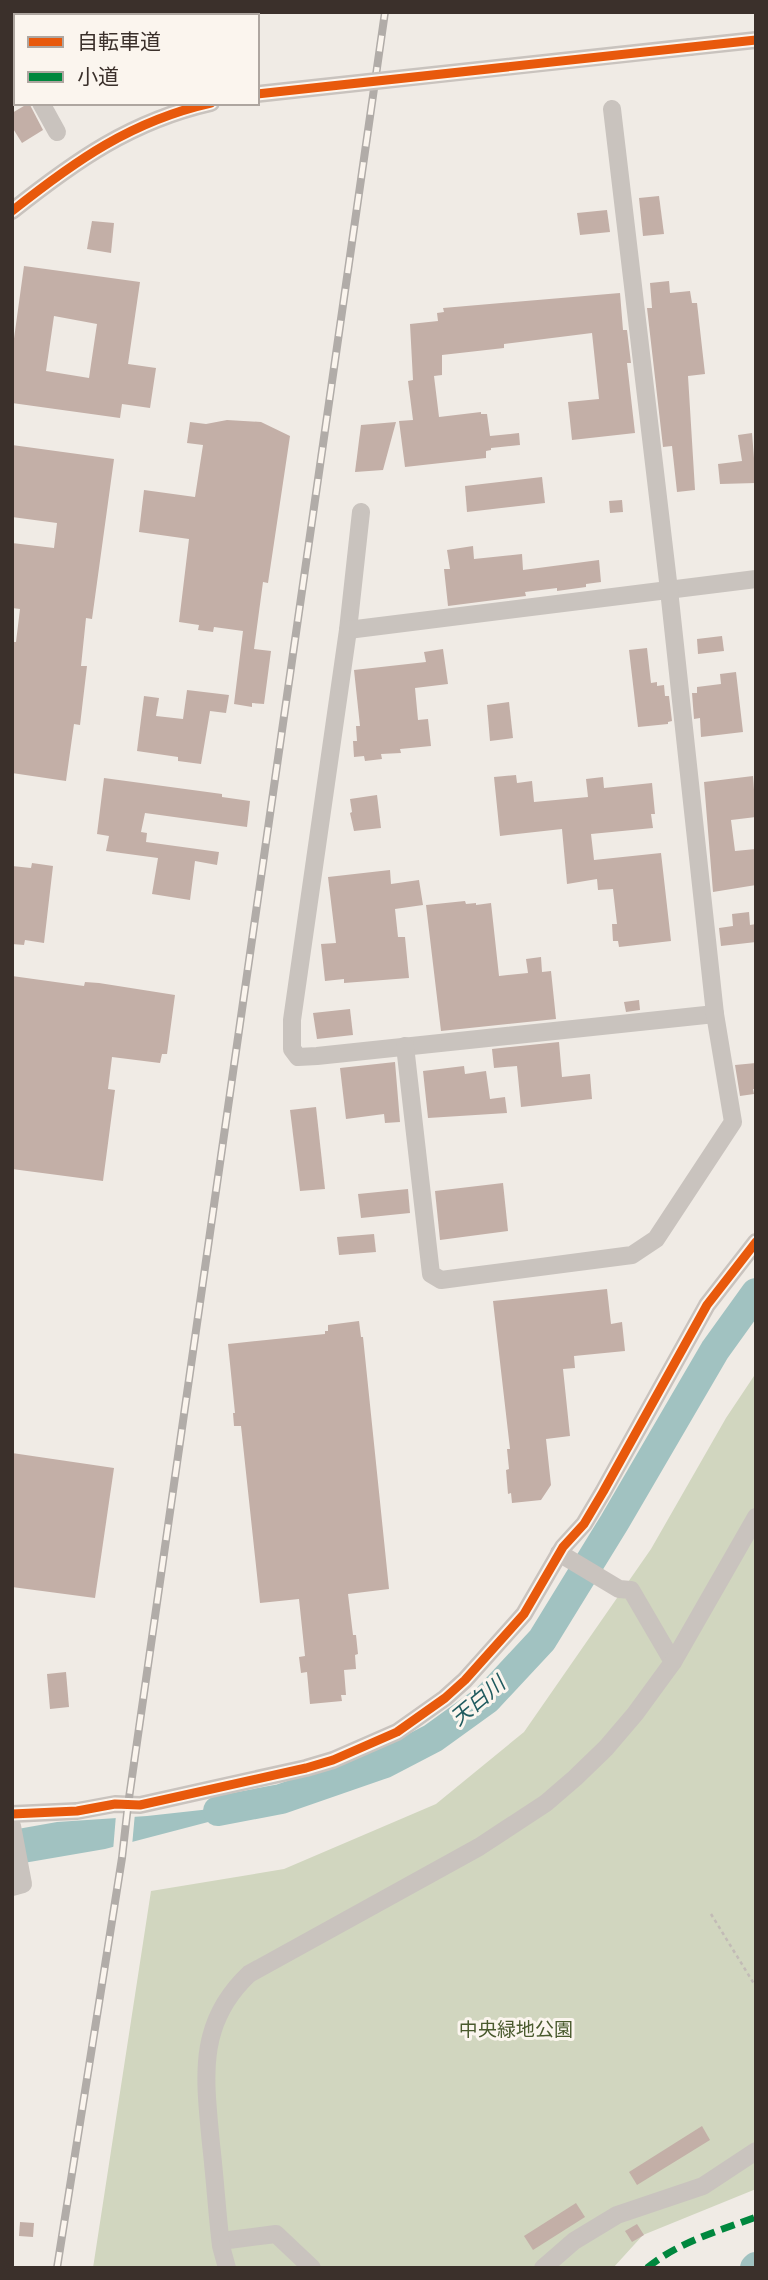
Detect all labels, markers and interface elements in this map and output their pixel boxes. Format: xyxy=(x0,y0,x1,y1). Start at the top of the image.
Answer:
legend xyxy=(14,14,259,105)
text: 自転車道 xyxy=(77,27,161,56)
text: 小道 xyxy=(77,62,119,91)
water label: 天白川 xyxy=(444,1668,513,1732)
park label: 中央緑地公園 xyxy=(459,2016,573,2042)

